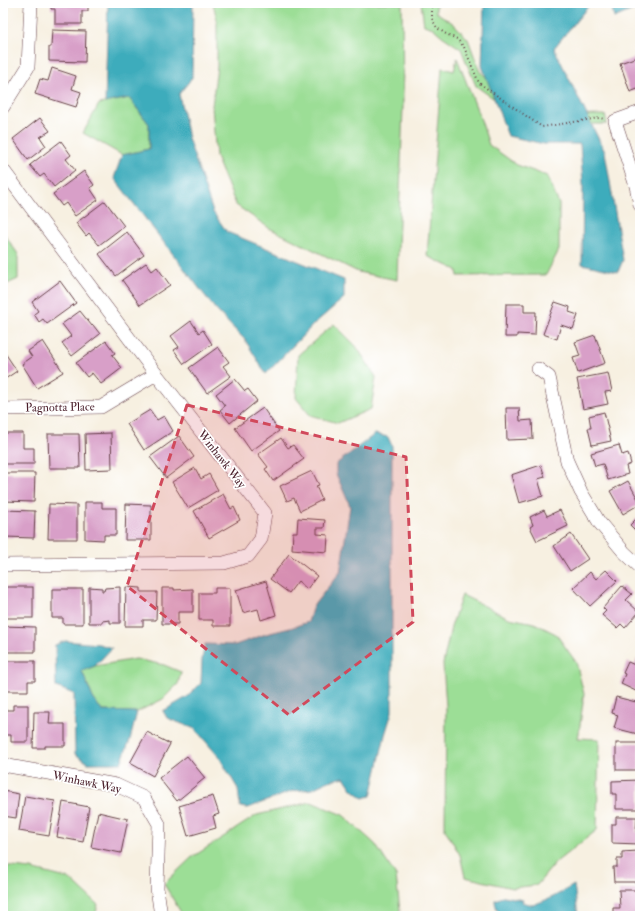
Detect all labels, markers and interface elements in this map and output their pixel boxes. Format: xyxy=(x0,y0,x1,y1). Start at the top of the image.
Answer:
street label: Pagnotta Place xyxy=(25,399,95,416)
street label: Winhawk Way xyxy=(194,426,249,492)
street label: Winhawk Way xyxy=(50,768,123,797)

